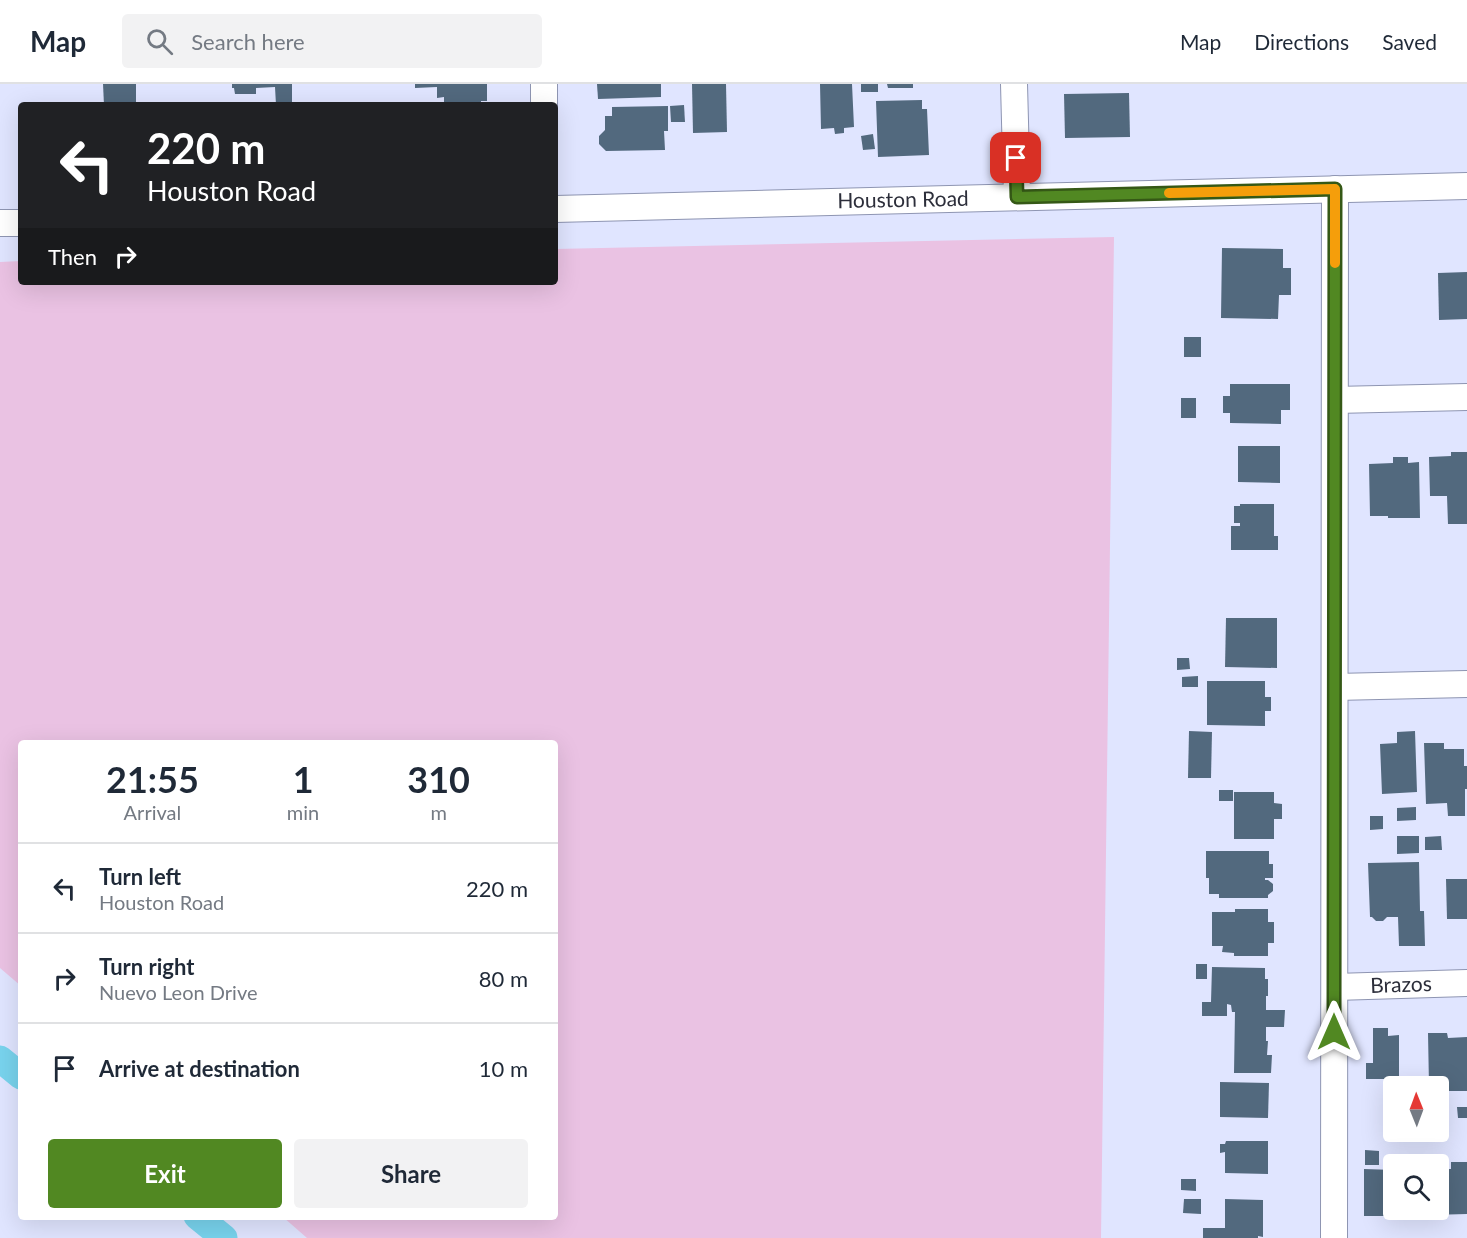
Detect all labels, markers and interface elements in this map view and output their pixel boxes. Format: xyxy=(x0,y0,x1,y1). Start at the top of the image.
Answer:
search box xyxy=(122,14,542,68)
text: Map xyxy=(30,24,86,58)
icon: search xyxy=(143,25,176,58)
text: Search here xyxy=(191,28,305,55)
text: Map xyxy=(1180,29,1221,54)
text: Directions xyxy=(1254,29,1349,54)
text: Saved xyxy=(1382,29,1437,54)
text: 220 m xyxy=(147,123,265,173)
icon: left xyxy=(48,126,126,204)
pin xyxy=(990,132,1041,183)
icon: arrive xyxy=(999,141,1032,174)
text: Houston Road xyxy=(147,174,316,207)
street label: Houston Road xyxy=(837,185,969,212)
icon: right xyxy=(109,240,142,273)
text: Then xyxy=(48,243,97,270)
text: 21:55 xyxy=(106,757,199,801)
text: 1 xyxy=(293,757,314,801)
text: 310 xyxy=(407,757,470,801)
text: Arrival xyxy=(124,800,181,824)
text: min xyxy=(287,800,319,824)
text: m xyxy=(430,800,447,824)
text: Turn left xyxy=(99,863,181,890)
icon: left xyxy=(48,872,81,905)
text: 220 m xyxy=(466,875,528,902)
text: Houston Road xyxy=(99,890,224,914)
text: Turn right xyxy=(99,953,194,980)
icon: right xyxy=(48,962,81,995)
text: 80 m xyxy=(479,965,528,992)
street label: Brazos xyxy=(1370,970,1432,997)
text: Nuevo Leon Drive xyxy=(99,980,257,1004)
position arrow xyxy=(1302,1000,1366,1064)
icon: arrive xyxy=(48,1052,81,1085)
text: Arrive at destination xyxy=(99,1055,300,1082)
text: 10 m xyxy=(479,1055,528,1082)
north arrow xyxy=(1383,1076,1449,1142)
map controls xyxy=(1383,1076,1449,1220)
button: Exit xyxy=(48,1139,282,1208)
button: Share xyxy=(294,1139,528,1208)
button: search xyxy=(1383,1154,1449,1220)

